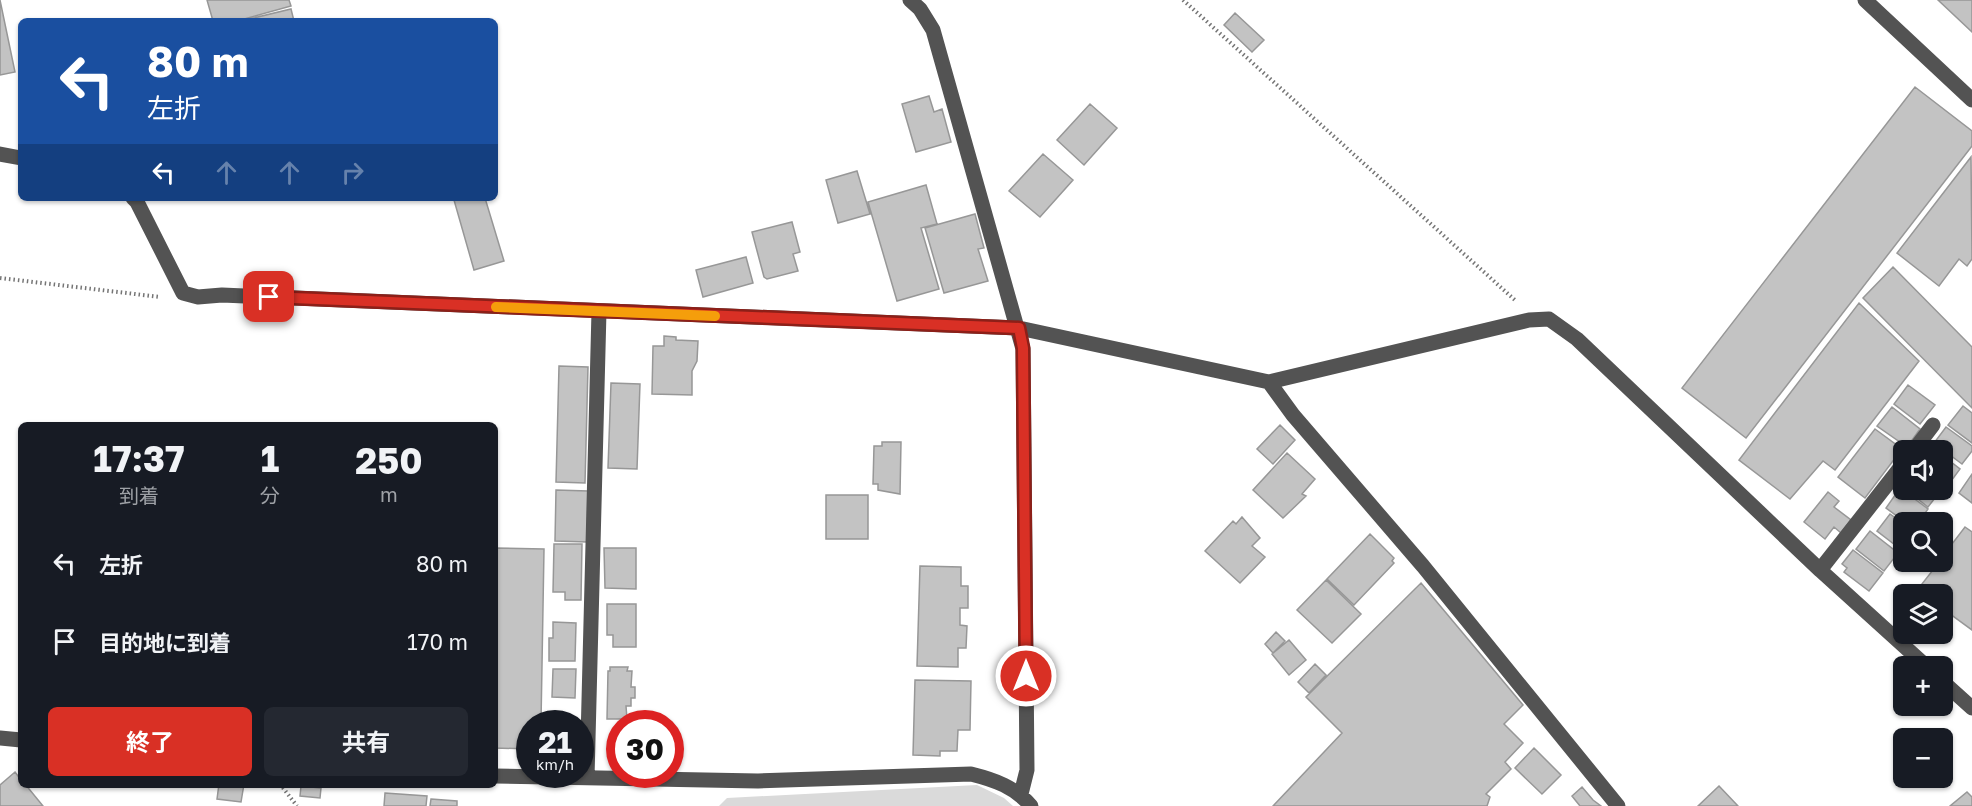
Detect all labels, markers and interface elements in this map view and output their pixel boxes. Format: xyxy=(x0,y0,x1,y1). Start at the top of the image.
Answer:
text: 80 m xyxy=(147,36,248,86)
icon: left xyxy=(48,42,126,120)
text: 左折 xyxy=(147,92,201,124)
icon: left xyxy=(147,156,180,189)
icon: ahead xyxy=(210,156,243,189)
icon: ahead xyxy=(273,156,306,189)
icon: right xyxy=(336,156,369,189)
pin xyxy=(243,271,294,322)
icon: arrive xyxy=(252,280,285,313)
text: 17:37 xyxy=(93,437,185,480)
text: 1 xyxy=(261,437,279,480)
text: 250 xyxy=(355,439,423,482)
map controls xyxy=(1893,440,1953,788)
button: sound xyxy=(1893,440,1953,500)
text: m xyxy=(380,482,398,506)
text: 到着 xyxy=(119,483,159,507)
text: 分 xyxy=(260,483,280,507)
button: search xyxy=(1893,512,1953,572)
icon: left xyxy=(48,547,81,580)
text: 80 m xyxy=(416,550,468,577)
text: 左折 xyxy=(99,551,143,578)
button: layers xyxy=(1893,584,1953,644)
icon: arrive xyxy=(48,625,81,658)
text: 170 m xyxy=(407,628,468,655)
text: 目的地に到着 xyxy=(99,629,231,656)
position arrow xyxy=(994,644,1058,708)
button: + xyxy=(1893,656,1953,716)
button: 終了 xyxy=(48,707,252,776)
button: 共有 xyxy=(264,707,468,776)
speed limit sign: 30 xyxy=(606,710,684,788)
text: 21 xyxy=(538,724,572,760)
button: − xyxy=(1893,728,1953,788)
text: km/h xyxy=(536,755,574,773)

